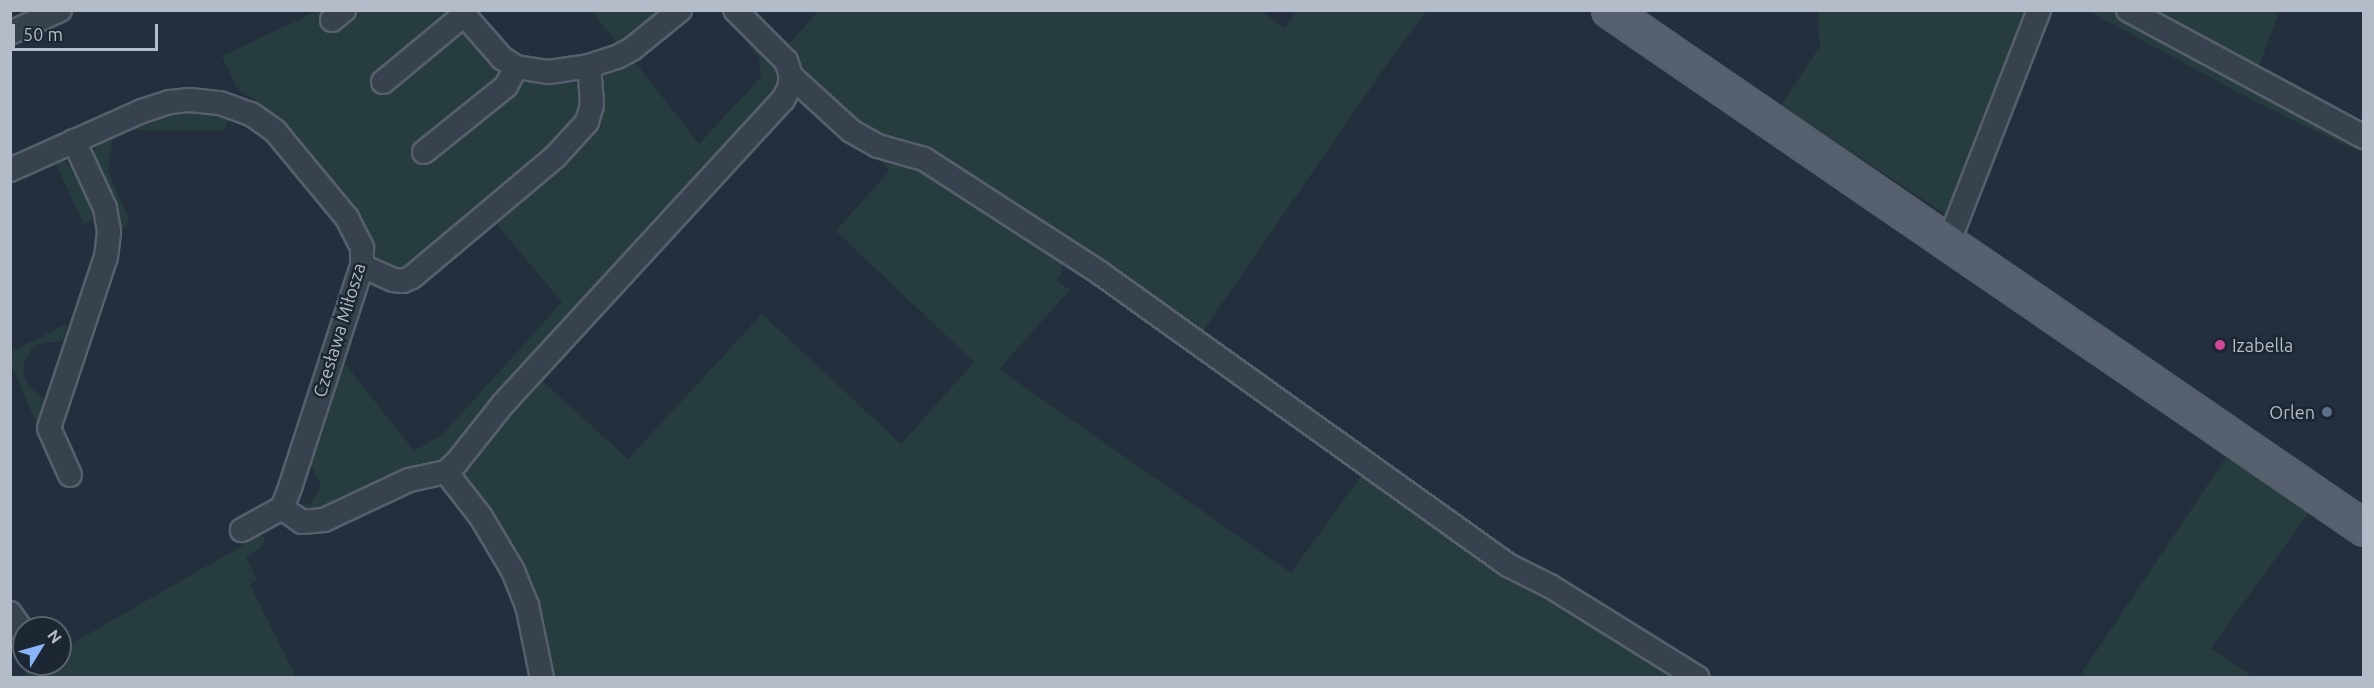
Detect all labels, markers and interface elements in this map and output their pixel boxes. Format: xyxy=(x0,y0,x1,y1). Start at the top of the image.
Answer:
scale bar xyxy=(15,12,160,50)
text: 50 m xyxy=(23,24,63,44)
street label: Czesława Miłosza xyxy=(308,260,370,400)
place label: Izabella xyxy=(2232,334,2293,356)
marker: Izabella xyxy=(2213,338,2227,352)
place label: Orlen xyxy=(2269,401,2315,423)
marker: Orlen xyxy=(2320,405,2334,419)
north arrow xyxy=(12,616,72,676)
text: N xyxy=(44,626,66,647)

